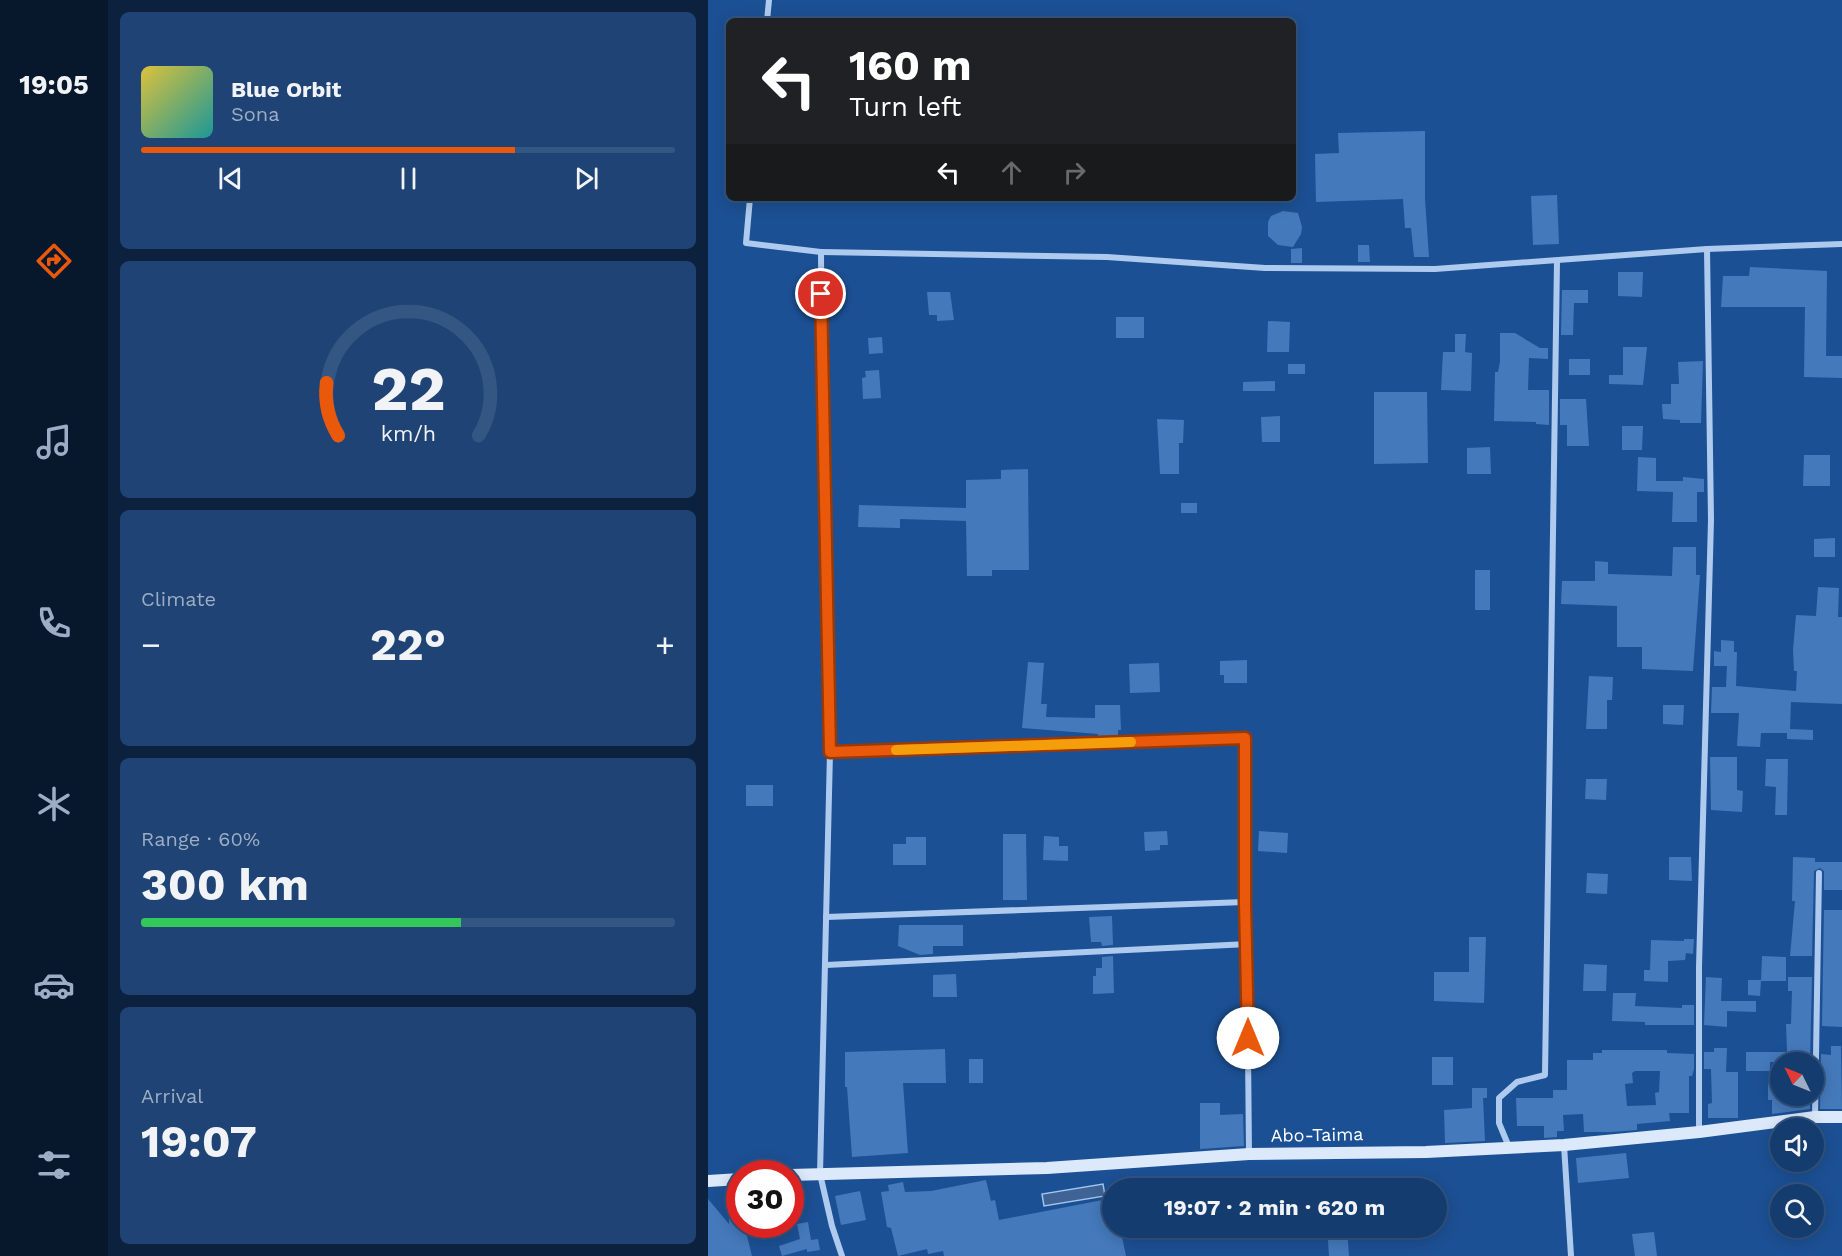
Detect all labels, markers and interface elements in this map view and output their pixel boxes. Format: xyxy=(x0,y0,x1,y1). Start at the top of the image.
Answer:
text: 160 m xyxy=(849,41,972,90)
icon: left xyxy=(750,42,828,120)
text: 19:05 xyxy=(19,69,89,101)
text: Blue Orbit xyxy=(231,77,341,102)
text: Turn left xyxy=(849,91,961,123)
text: Sona xyxy=(231,102,280,126)
icon: left xyxy=(932,156,965,189)
icon: ahead xyxy=(995,156,1028,189)
icon: right xyxy=(1058,156,1091,189)
icon: previous xyxy=(214,162,247,195)
icon: pause xyxy=(392,162,425,195)
icon: next xyxy=(570,162,603,195)
icon: directions xyxy=(33,240,75,282)
pin xyxy=(795,268,846,319)
icon: arrive xyxy=(804,277,837,310)
text: 22 xyxy=(371,352,445,425)
icon: music xyxy=(33,421,75,463)
text: km/h xyxy=(380,422,436,447)
text: Climate xyxy=(141,587,216,611)
icon: phone xyxy=(33,602,75,644)
text: 22° xyxy=(370,618,446,671)
text: − xyxy=(141,625,161,664)
text: + xyxy=(655,625,675,664)
icon: climate xyxy=(33,783,75,825)
text: Range · 60% xyxy=(141,827,260,851)
text: 300 km xyxy=(141,858,309,911)
icon: car xyxy=(33,964,75,1006)
position arrow xyxy=(1216,1006,1280,1070)
north arrow xyxy=(1770,1052,1824,1106)
map controls xyxy=(1770,1052,1824,1238)
text: Arrival xyxy=(141,1084,203,1108)
text: 19:07 xyxy=(141,1115,257,1168)
button: sound xyxy=(1770,1118,1824,1172)
street label: Abo-Taima xyxy=(1270,1123,1364,1146)
icon: filters xyxy=(33,1144,75,1186)
speed limit sign: 30 xyxy=(726,1160,804,1238)
button: search xyxy=(1770,1184,1824,1238)
text: 19:07 · 2 min · 620 m xyxy=(1164,1195,1385,1220)

